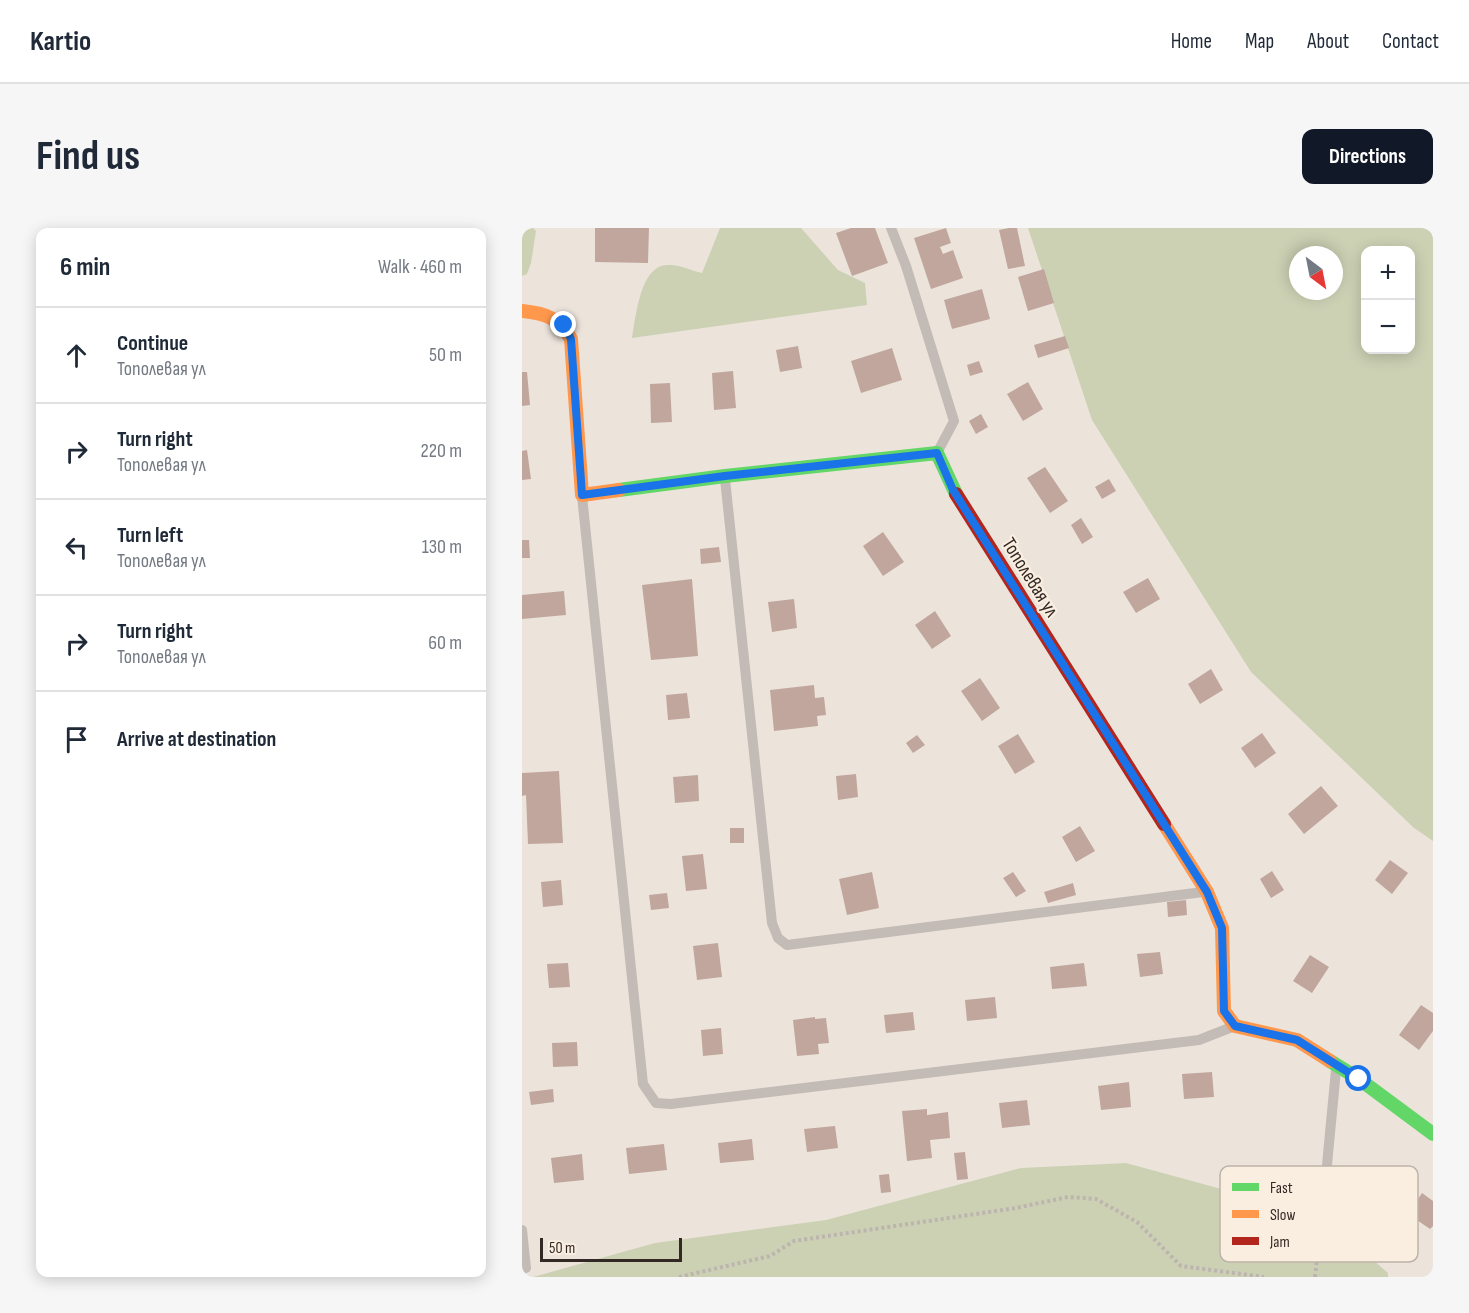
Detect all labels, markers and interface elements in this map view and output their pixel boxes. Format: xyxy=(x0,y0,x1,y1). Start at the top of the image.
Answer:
text: Kartio xyxy=(30,25,91,58)
text: Home xyxy=(1171,29,1212,54)
text: Map xyxy=(1245,29,1274,54)
text: About xyxy=(1307,29,1349,54)
text: Contact xyxy=(1382,29,1439,54)
button: Directions xyxy=(1302,129,1433,184)
text: Find us xyxy=(36,131,140,182)
north arrow xyxy=(1289,246,1343,300)
map controls xyxy=(1361,246,1415,354)
button: + xyxy=(1361,246,1415,300)
text: 6 min xyxy=(60,252,110,283)
text: Walk · 460 m xyxy=(378,255,462,279)
button: − xyxy=(1361,300,1415,354)
route end xyxy=(550,311,576,337)
text: Continue xyxy=(117,330,188,357)
icon: ahead xyxy=(60,339,93,372)
text: 50 m xyxy=(429,343,462,367)
text: Тополевая ул xyxy=(117,357,206,381)
text: Turn right xyxy=(117,426,193,453)
icon: right xyxy=(60,435,93,468)
text: 220 m xyxy=(421,439,462,463)
text: Тополевая ул xyxy=(117,453,206,477)
text: Turn left xyxy=(117,522,183,549)
icon: left xyxy=(60,531,93,564)
street label: Тополевая ул xyxy=(996,534,1064,622)
text: 130 m xyxy=(422,535,462,559)
text: Тополевая ул xyxy=(117,549,206,573)
text: Turn right xyxy=(117,618,193,645)
icon: right xyxy=(60,627,93,660)
text: 60 m xyxy=(428,631,462,655)
text: Тополевая ул xyxy=(117,645,206,669)
icon: arrive xyxy=(60,723,93,756)
text: Arrive at destination xyxy=(117,726,276,753)
route start xyxy=(1345,1065,1371,1091)
legend xyxy=(1220,1166,1418,1262)
text: Fast xyxy=(1270,1179,1293,1198)
text: Slow xyxy=(1270,1206,1295,1225)
text: Jam xyxy=(1269,1233,1290,1252)
scale bar xyxy=(540,1235,682,1262)
text: 50 m xyxy=(549,1239,575,1258)

